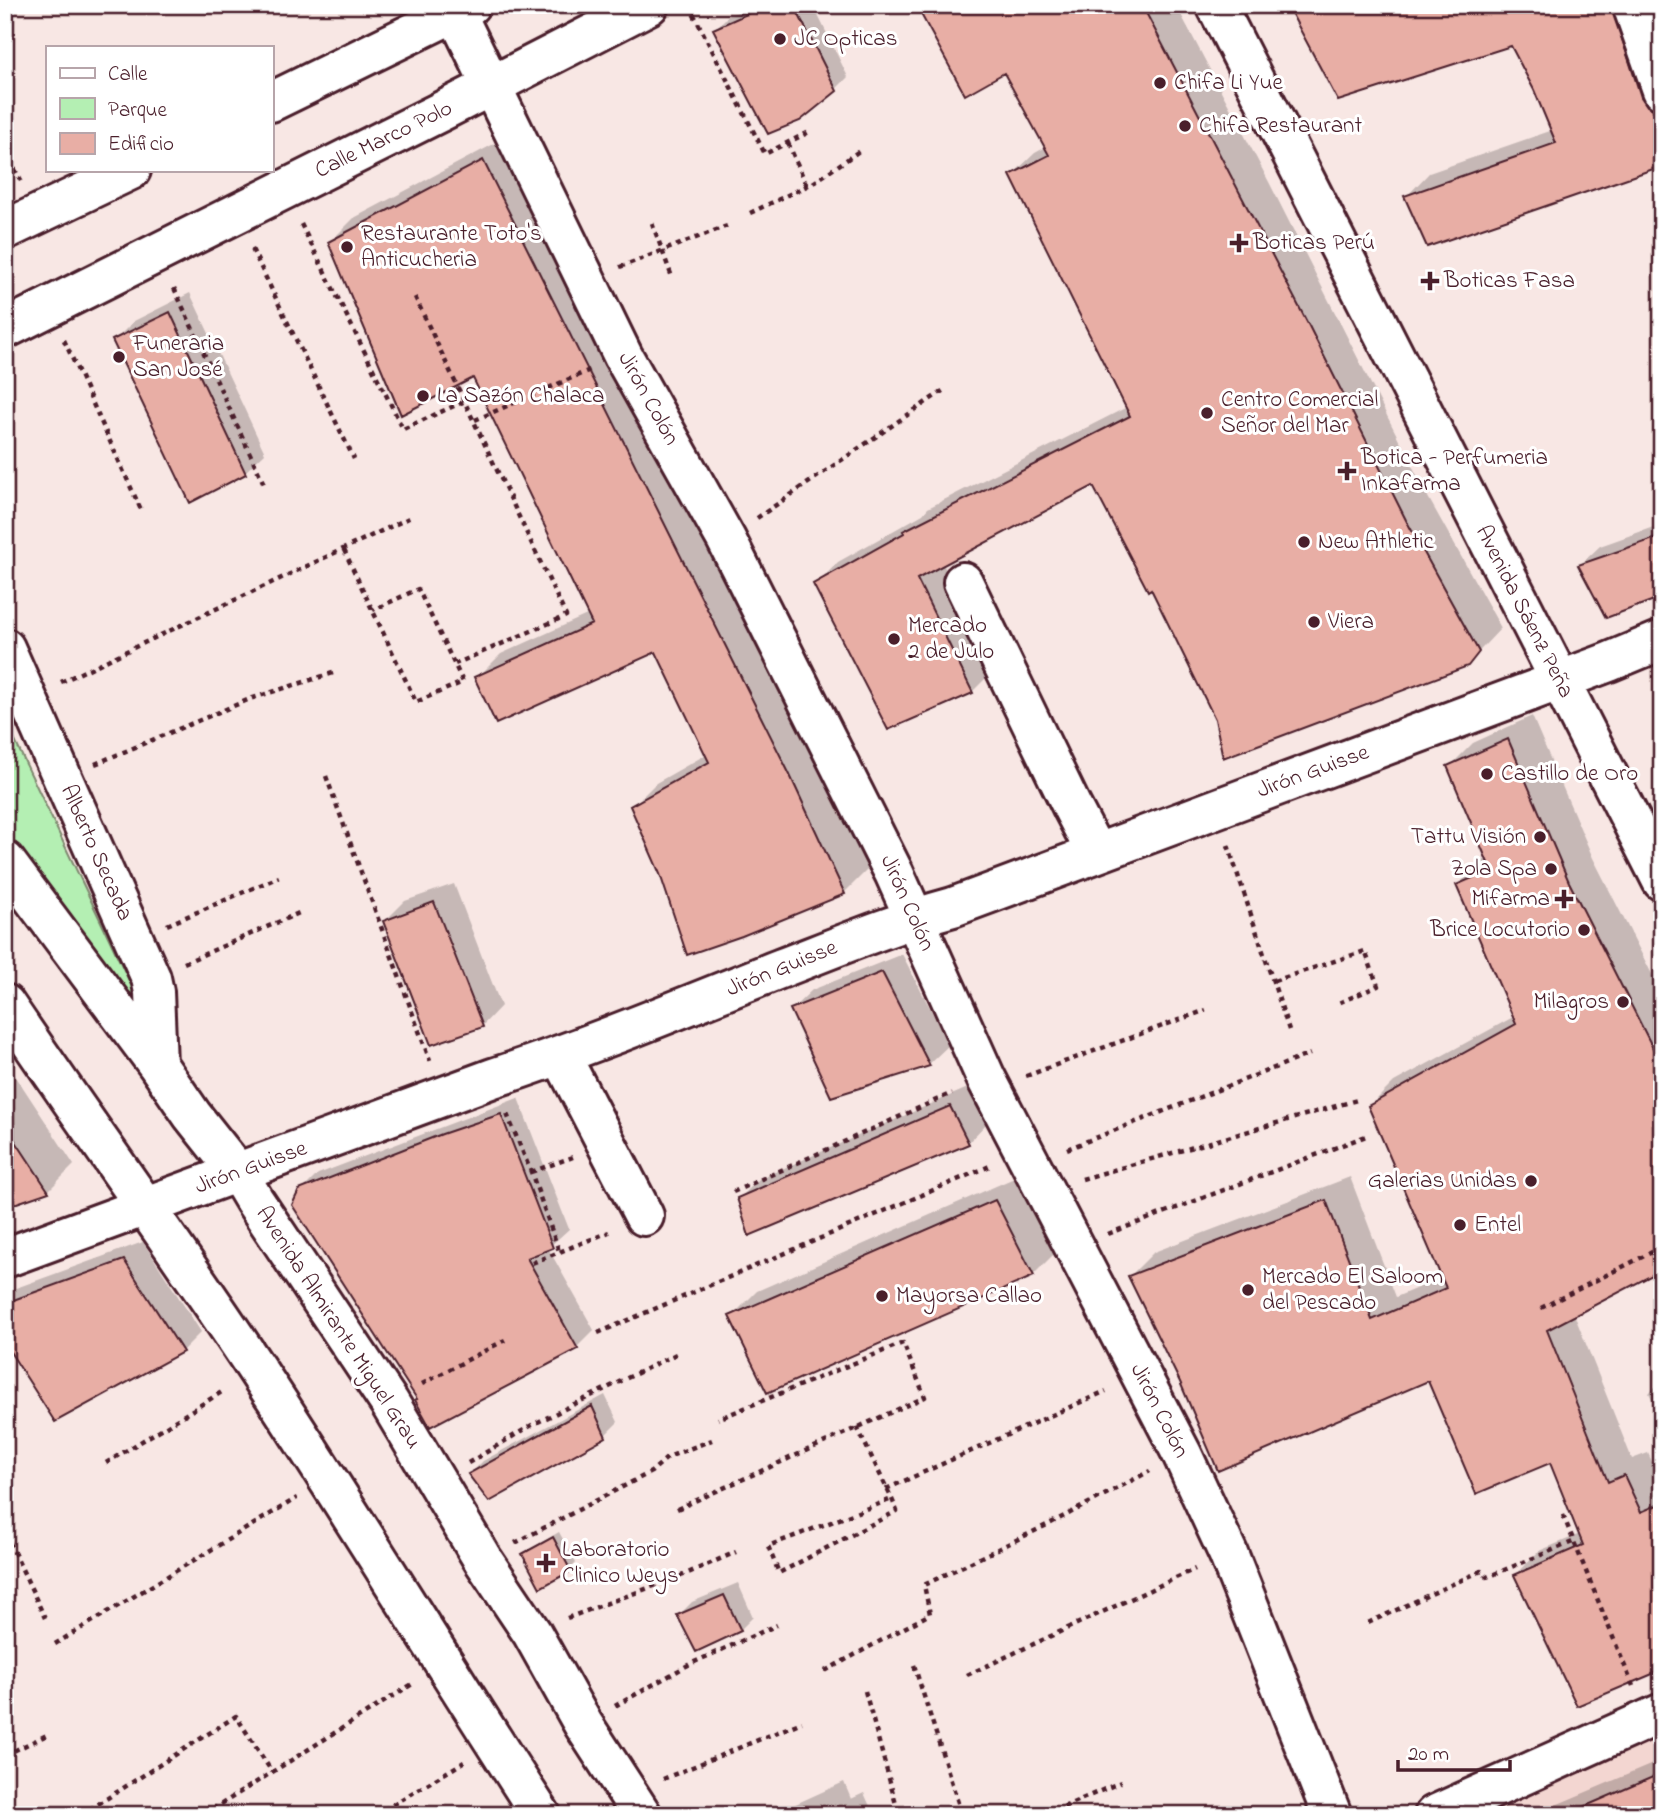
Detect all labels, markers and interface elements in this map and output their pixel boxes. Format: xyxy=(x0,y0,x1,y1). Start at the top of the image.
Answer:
place label: JC Opticas xyxy=(794,23,897,56)
marker: JC Opticas xyxy=(772,31,788,47)
legend xyxy=(46,46,273,172)
text: Calle xyxy=(108,60,148,90)
place label: Chifa Li Yue xyxy=(1174,67,1284,100)
marker: Chifa Li Yue xyxy=(1152,75,1168,91)
street label: Calle Marco Polo xyxy=(310,92,458,188)
text: Parque xyxy=(108,96,167,126)
place label: Chifa Restaurant xyxy=(1199,110,1362,143)
marker: Chifa Restaurant xyxy=(1177,118,1193,134)
text: Edificio xyxy=(108,130,174,160)
place label: Restaurante Toto's Anticucheria xyxy=(361,218,542,277)
place label: Boticas Perú xyxy=(1252,227,1375,260)
marker: Boticas Perú xyxy=(1231,235,1247,251)
marker: Restaurante Toto's Anticucheria xyxy=(339,239,355,255)
place label: Boticas Fasa xyxy=(1443,265,1575,298)
marker: Boticas Fasa xyxy=(1422,273,1438,289)
place label: Funeraria San José xyxy=(132,328,224,387)
street label: Jirón Colón xyxy=(609,346,687,452)
marker: Funeraria San José xyxy=(111,349,127,365)
place label: La Sazón Chalaca xyxy=(437,380,604,413)
place label: Centro Comercial Señor del Mar xyxy=(1221,384,1378,443)
marker: La Sazón Chalaca xyxy=(415,388,431,404)
marker: Centro Comercial Señor del Mar xyxy=(1199,405,1215,421)
place label: Botica - Perfumeria Inkafarma xyxy=(1360,442,1548,501)
marker: Botica - Perfumeria Inkafarma xyxy=(1339,463,1355,479)
street label: Avenida Sáenz Peña xyxy=(1466,520,1582,704)
place label: New Athletic xyxy=(1318,526,1435,559)
marker: New Athletic xyxy=(1296,534,1312,550)
place label: Viera xyxy=(1327,606,1374,639)
place label: Mercado 2 de Julo xyxy=(908,610,994,669)
marker: Viera xyxy=(1306,614,1322,630)
marker: Mercado 2 de Julo xyxy=(886,631,902,647)
street label: Jirón Guisse xyxy=(1252,736,1374,807)
place label: Castillo de Oro xyxy=(1501,758,1638,791)
marker: Castillo de Oro xyxy=(1479,766,1495,782)
street label: Alberto Secada xyxy=(51,780,141,926)
place label: Tattu Visión xyxy=(1411,821,1526,854)
marker: Tattu Visión xyxy=(1532,829,1548,845)
street label: Jirón Colón xyxy=(871,849,943,957)
place label: Zola Spa xyxy=(1451,853,1537,886)
marker: Zola Spa xyxy=(1543,861,1559,877)
place label: Mifarma xyxy=(1471,883,1550,916)
marker: Mifarma xyxy=(1556,891,1572,907)
place label: Brice Locutorio xyxy=(1429,914,1570,947)
marker: Brice Locutorio xyxy=(1576,922,1592,938)
street label: Jirón Guisse xyxy=(722,932,843,1006)
place label: Milagros xyxy=(1533,986,1609,1020)
marker: Milagros xyxy=(1615,994,1631,1010)
street label: Jirón Guisse xyxy=(190,1132,312,1203)
place label: Galerias Unidas xyxy=(1368,1165,1517,1198)
marker: Galerias Unidas xyxy=(1523,1173,1539,1189)
street label: Avenida Almirante Miguel Grau xyxy=(246,1200,429,1457)
place label: Entel xyxy=(1474,1209,1521,1242)
marker: Entel xyxy=(1452,1217,1468,1233)
place label: Mercado El Saloom del Pescado xyxy=(1262,1261,1443,1320)
place label: Mayorsa Callao xyxy=(896,1280,1042,1315)
marker: Mercado El Saloom del Pescado xyxy=(1240,1282,1256,1298)
marker: Mayorsa Callao xyxy=(874,1288,890,1304)
street label: Jirón Colón xyxy=(1121,1358,1197,1464)
place label: Laboratorio Clinico Weys xyxy=(562,1534,679,1595)
marker: Laboratorio Clinico Weys xyxy=(536,1553,556,1573)
scale bar xyxy=(1398,1729,1510,1773)
text: 20 m xyxy=(1408,1740,1449,1770)

